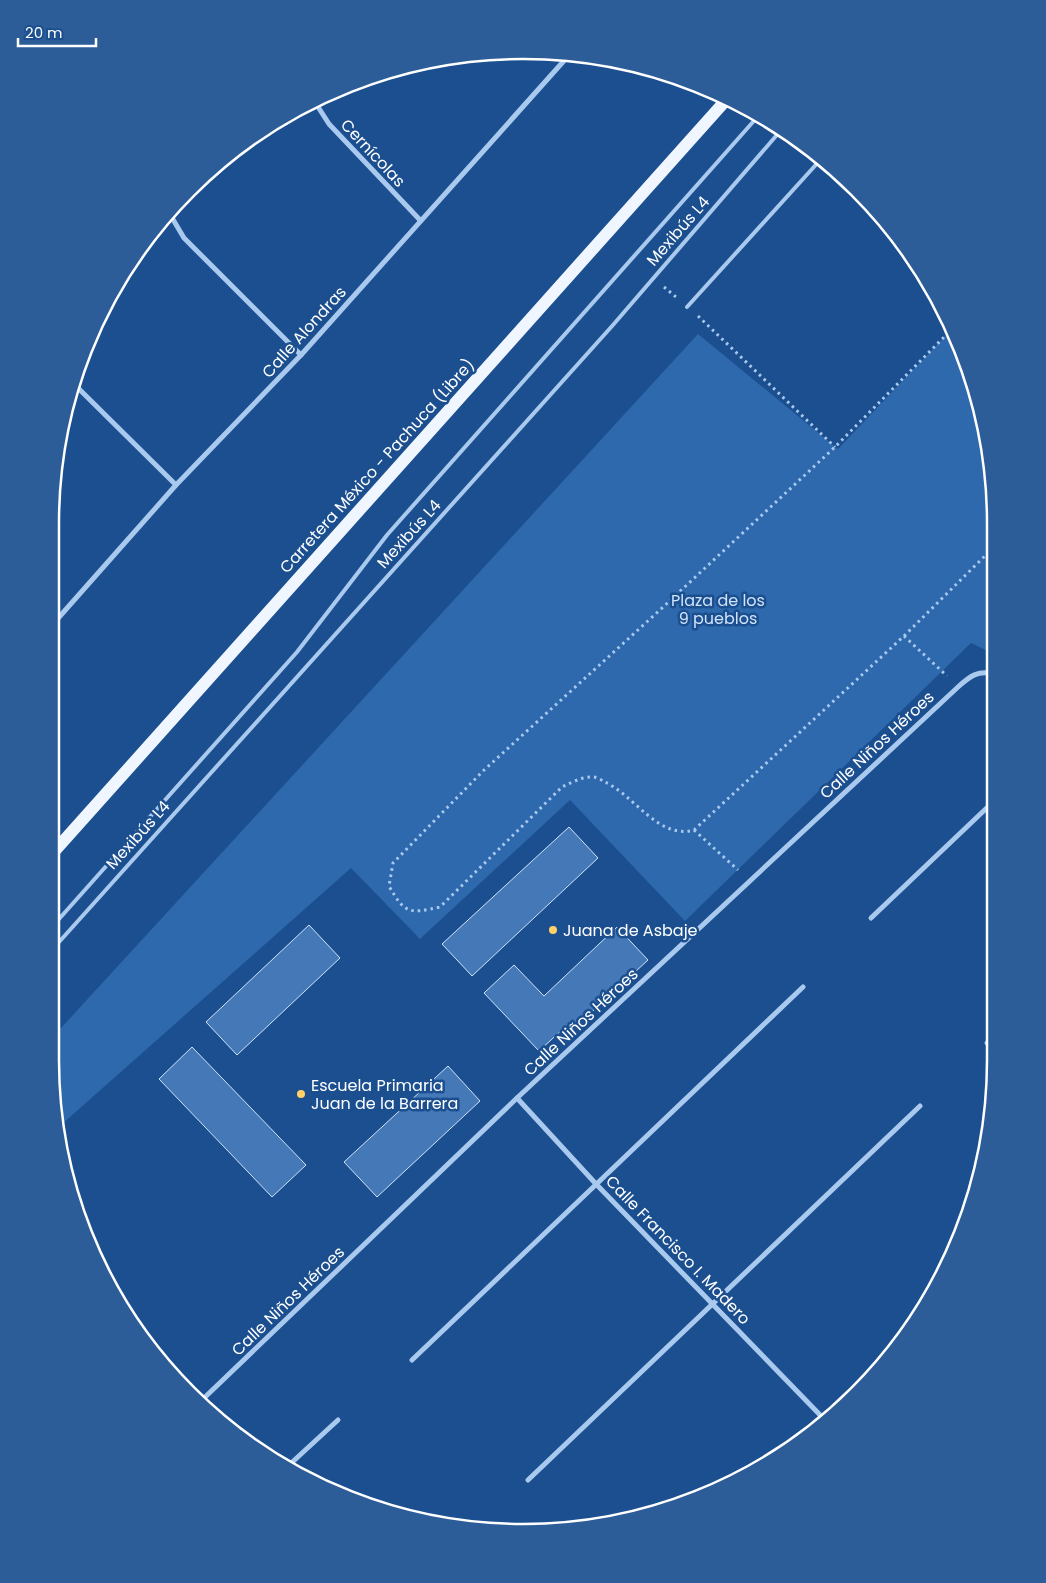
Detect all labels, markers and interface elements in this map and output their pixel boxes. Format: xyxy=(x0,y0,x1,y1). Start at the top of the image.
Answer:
scale bar xyxy=(18,15,95,47)
text: 20 m xyxy=(25,22,63,43)
street label: Cernícolas xyxy=(335,114,411,192)
street label: Mexibús L4 xyxy=(641,191,715,271)
street label: Calle Alondras xyxy=(257,281,351,383)
street label: Carretera México - Pachuca (Libre) xyxy=(274,354,480,578)
street label: Mexibús L4 xyxy=(372,494,446,574)
park label: Plaza de los 9 pueblos xyxy=(671,589,765,630)
street label: Calle Niños Héroes xyxy=(815,686,939,804)
street label: Mexibús L4 xyxy=(101,795,175,875)
place label: Juana de Asbaje xyxy=(563,919,698,942)
marker: Juana de Asbaje xyxy=(547,924,559,936)
street label: Calle Niños Héroes xyxy=(519,963,643,1081)
place label: Escuela Primaria Juan de la Barrera xyxy=(311,1074,458,1115)
marker: Escuela Primaria Juan de la Barrera xyxy=(295,1088,307,1100)
street label: Calle Francisco I. Madero xyxy=(600,1170,756,1330)
street label: Calle Niños Héroes xyxy=(226,1241,350,1361)

